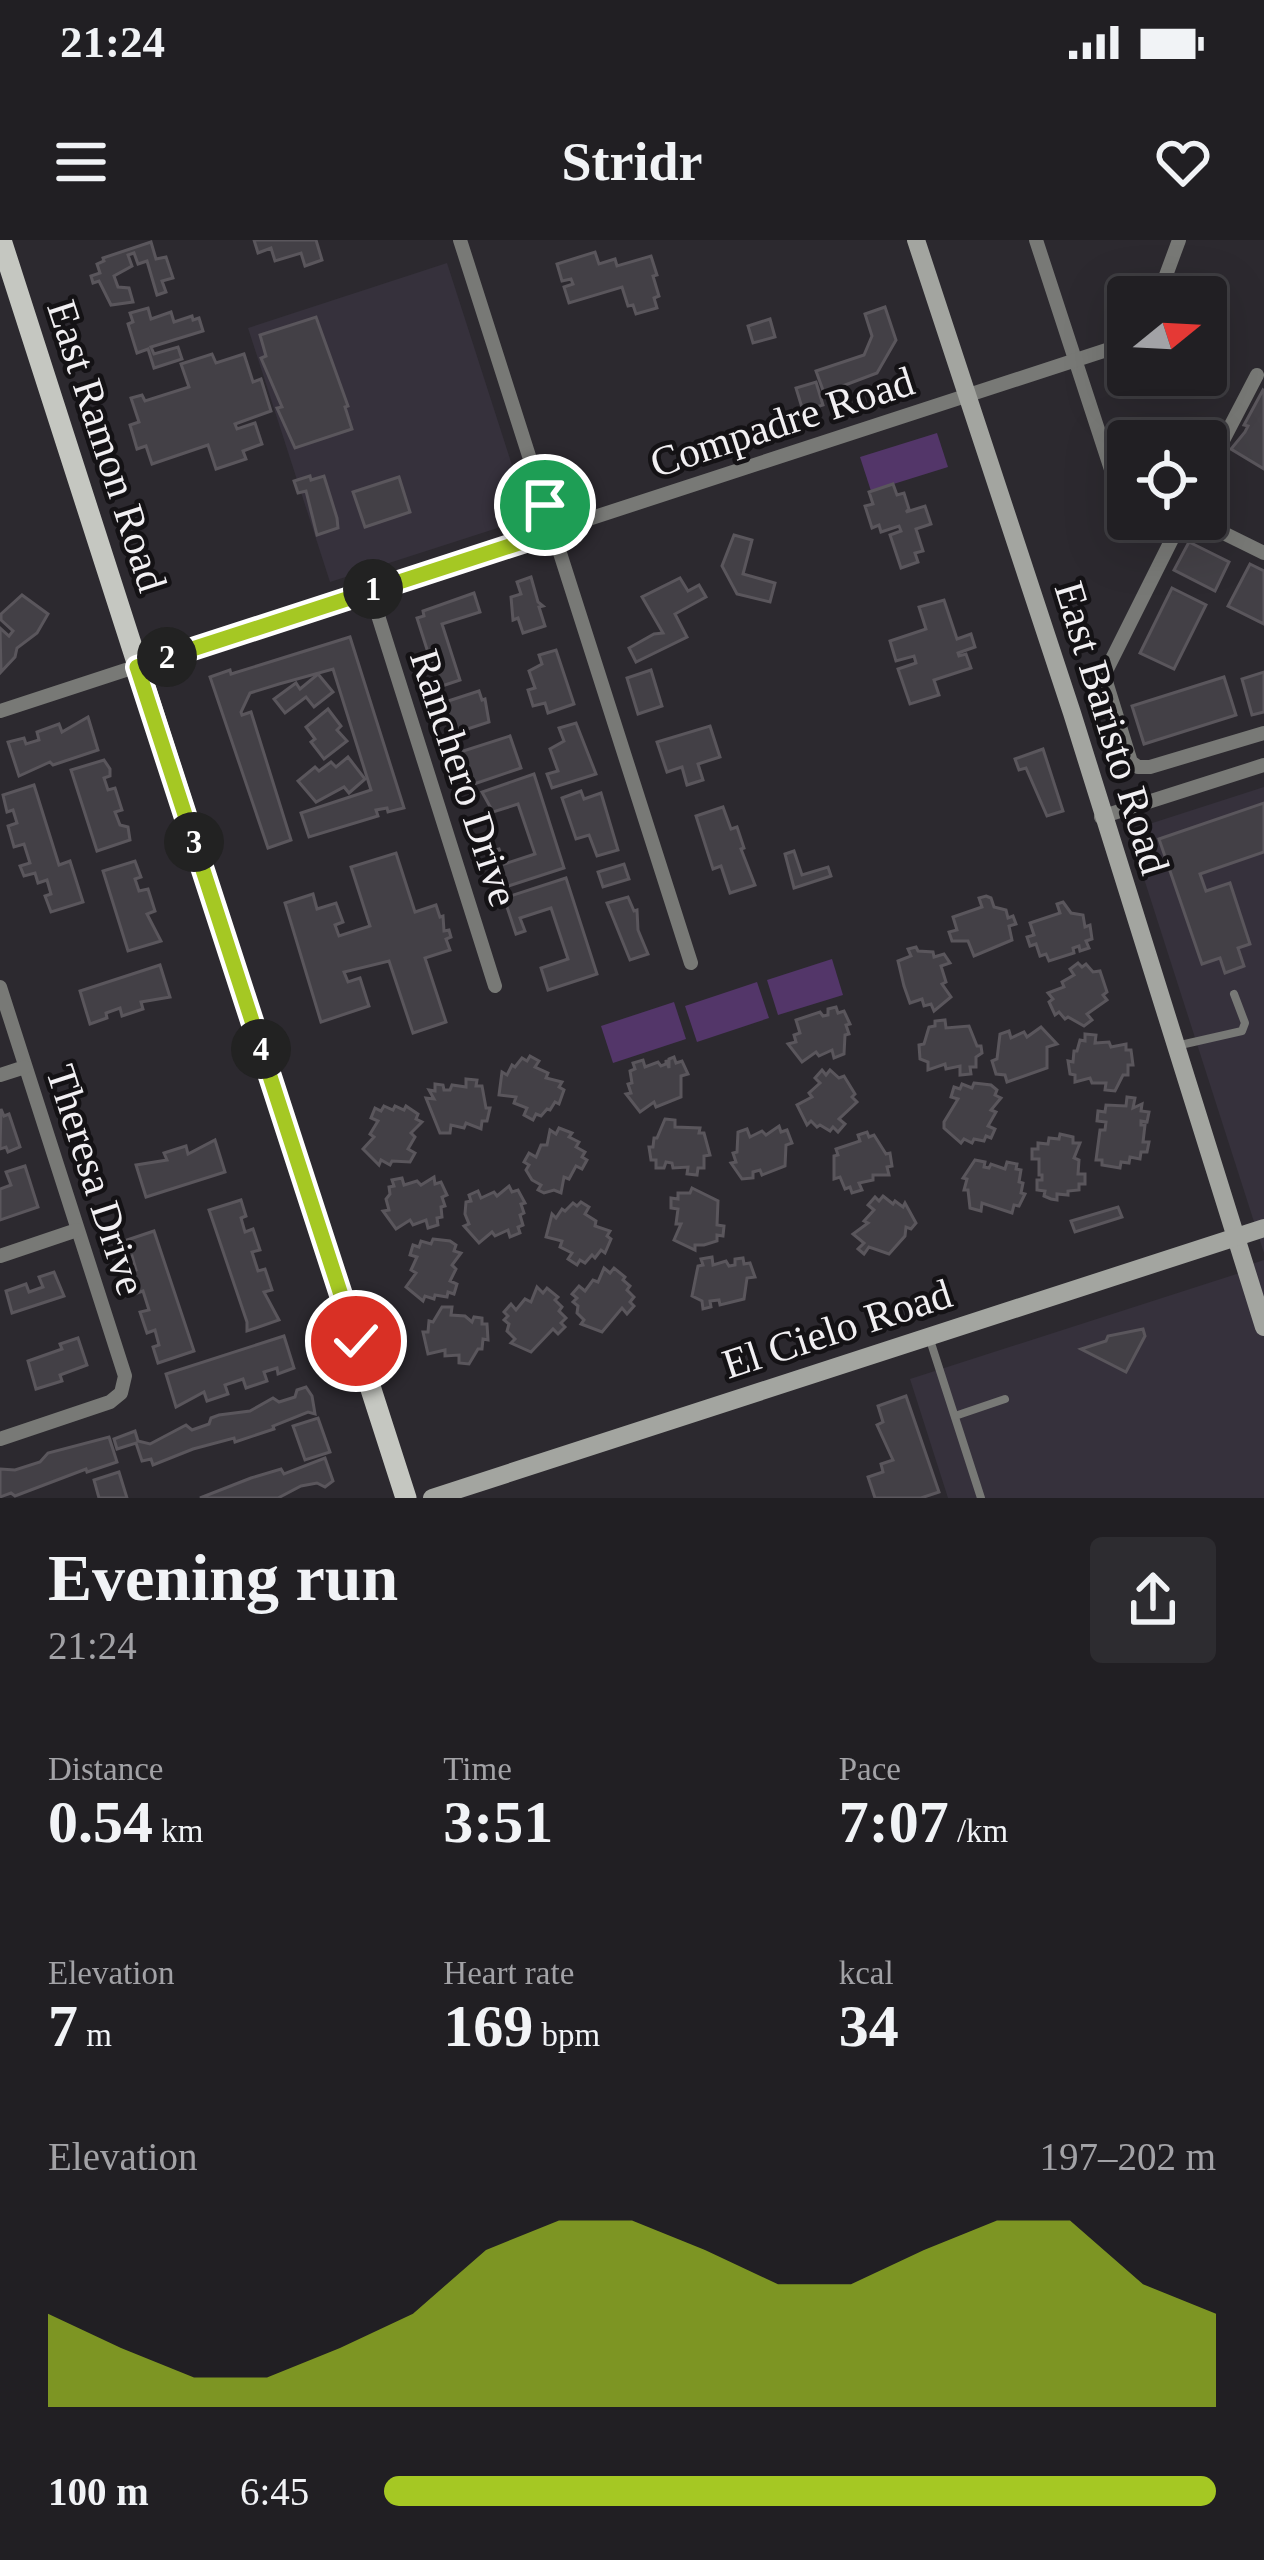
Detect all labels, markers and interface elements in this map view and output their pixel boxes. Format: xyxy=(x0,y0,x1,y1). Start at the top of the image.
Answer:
text: 21:24 xyxy=(60,17,165,67)
icon: menu xyxy=(48,129,114,195)
icon: heart xyxy=(1150,129,1216,195)
text: Stridr xyxy=(562,132,703,192)
north arrow xyxy=(1107,276,1227,396)
map controls xyxy=(1107,276,1227,540)
street label: East Ramon Road xyxy=(38,295,176,597)
street label: Compadre Road xyxy=(645,358,919,486)
button: locate xyxy=(1107,420,1227,540)
pin xyxy=(494,454,596,556)
icon: arrive xyxy=(512,472,578,538)
pin: 1 xyxy=(343,559,403,619)
text: 1 xyxy=(365,571,381,607)
street label: East Baristo Road xyxy=(1046,576,1178,880)
pin: 2 xyxy=(137,627,197,687)
text: 2 xyxy=(159,639,175,675)
street label: Ranchero Drive xyxy=(401,644,527,912)
pin: 3 xyxy=(164,812,224,872)
text: 3 xyxy=(186,824,202,860)
pin: 4 xyxy=(231,1019,291,1079)
text: 4 xyxy=(253,1031,269,1067)
street label: Theresa Drive xyxy=(37,1059,155,1301)
street label: El Cielo Road xyxy=(717,1270,957,1388)
pin xyxy=(305,1290,407,1392)
icon: check xyxy=(323,1308,389,1374)
button: share xyxy=(1090,1537,1216,1663)
text: Evening run xyxy=(48,1541,398,1614)
text: 21:24 xyxy=(48,1624,137,1667)
text: Distance xyxy=(48,1751,163,1787)
text: Time xyxy=(443,1751,512,1787)
text: Pace xyxy=(839,1751,901,1787)
text: 0.54 xyxy=(48,1789,153,1855)
text: 3:51 xyxy=(443,1789,553,1855)
text: 7:07 xyxy=(839,1789,949,1855)
text: km xyxy=(153,1813,203,1849)
text: /km xyxy=(949,1813,1008,1849)
text: Elevation xyxy=(48,1955,174,1991)
text: Heart rate xyxy=(443,1955,574,1991)
text: kcal xyxy=(839,1955,894,1991)
text: 7 xyxy=(48,1993,78,2059)
text: 169 xyxy=(443,1993,533,2059)
text: 34 xyxy=(839,1993,899,2059)
text: m xyxy=(78,2017,112,2053)
text: bpm xyxy=(533,2017,600,2053)
text: Elevation xyxy=(48,2135,197,2178)
text: 197–202 m xyxy=(1039,2135,1216,2178)
text: 100 m xyxy=(48,2470,149,2513)
text: 6:45 xyxy=(240,2470,309,2513)

